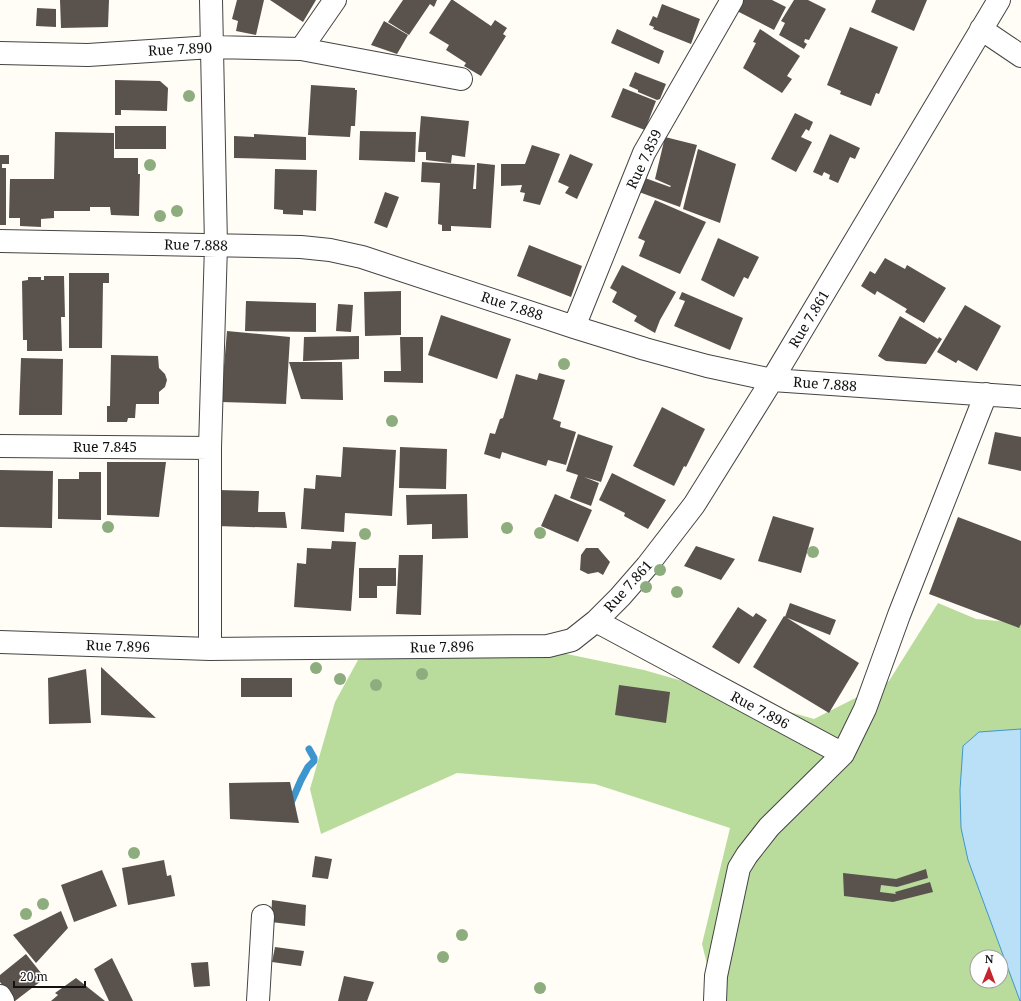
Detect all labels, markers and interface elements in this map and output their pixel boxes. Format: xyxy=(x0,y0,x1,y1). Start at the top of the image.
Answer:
street label: Rue 7.890 xyxy=(148,37,213,60)
street label: Rue 7.859 xyxy=(621,126,666,192)
street label: Rue 7.888 xyxy=(164,234,228,255)
street label: Rue 7.861 xyxy=(784,286,833,351)
street label: Rue 7.888 xyxy=(479,287,546,325)
street label: Rue 7.888 xyxy=(792,372,858,395)
street label: Rue 7.845 xyxy=(73,437,137,456)
street label: Rue 7.861 xyxy=(599,556,656,616)
street label: Rue 7.896 xyxy=(86,635,151,656)
street label: Rue 7.896 xyxy=(410,636,474,657)
street label: Rue 7.896 xyxy=(728,686,793,733)
north arrow xyxy=(969,949,1009,989)
text: N xyxy=(985,951,994,966)
scale bar xyxy=(14,963,85,989)
text: 20 m xyxy=(20,968,48,985)

